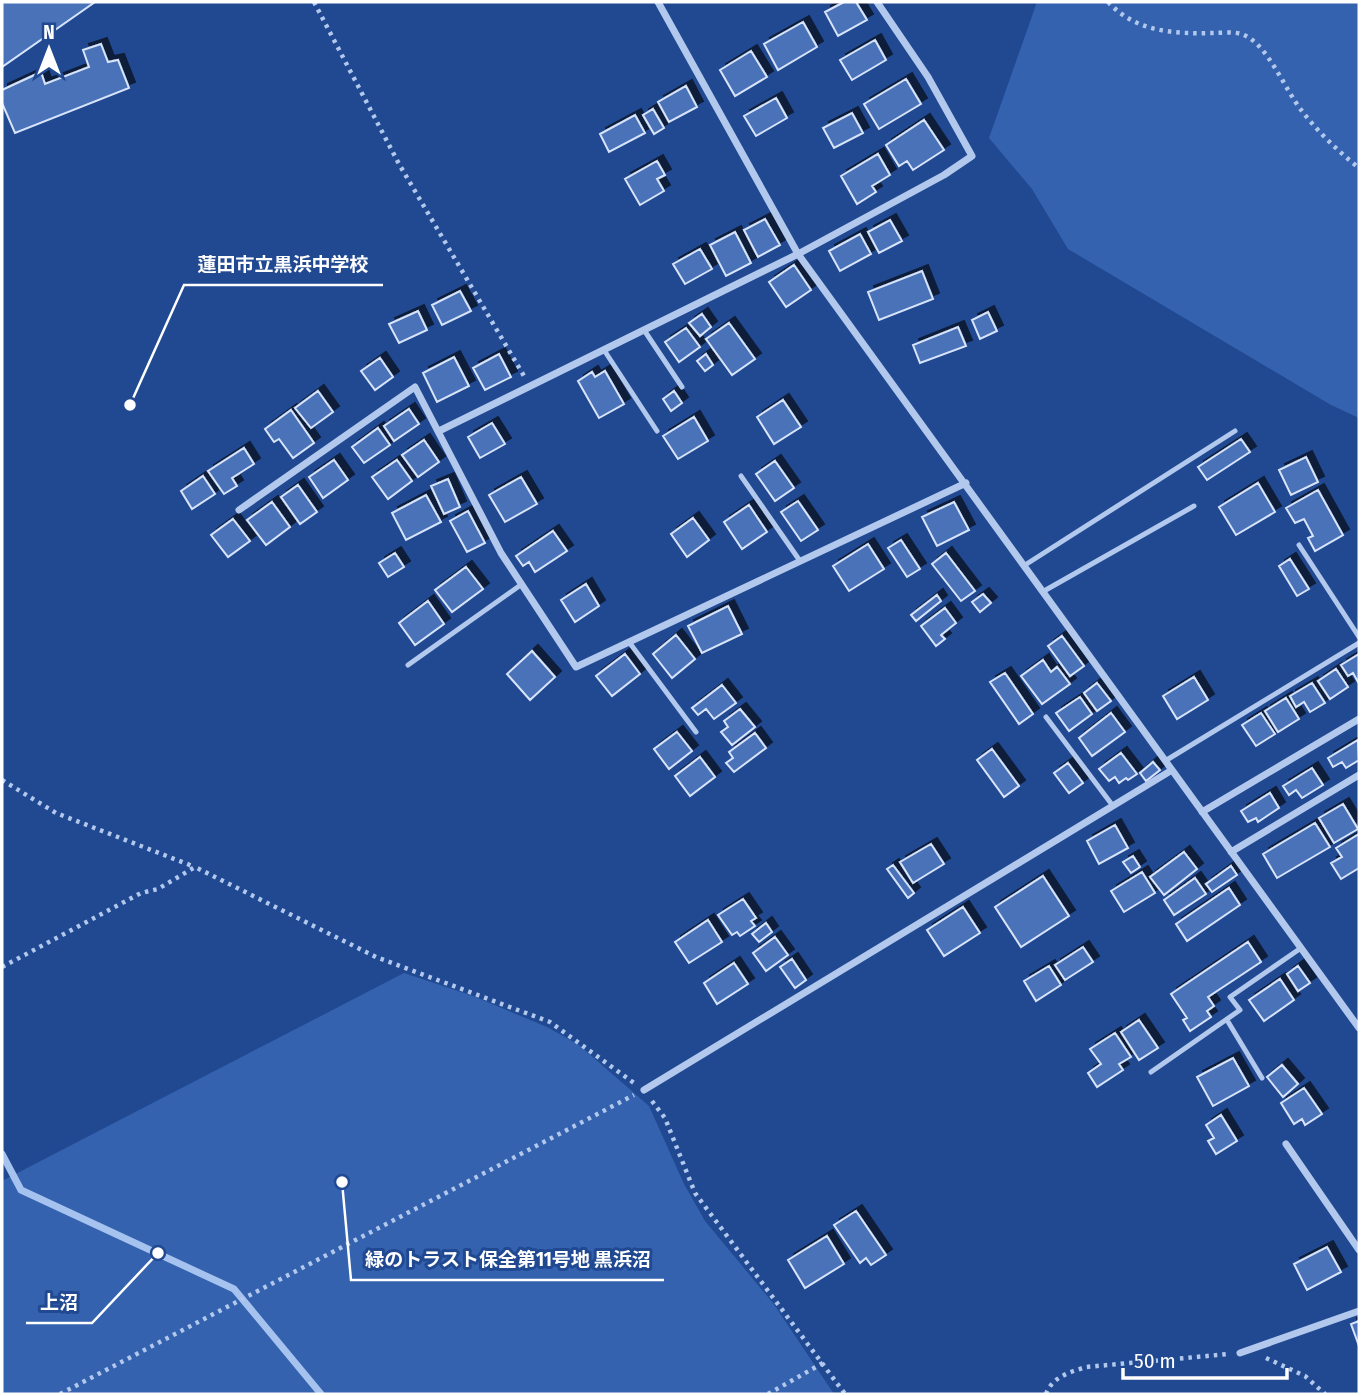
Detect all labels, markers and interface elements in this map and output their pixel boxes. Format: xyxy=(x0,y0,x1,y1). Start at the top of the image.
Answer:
north arrow xyxy=(14,14,84,84)
text: N xyxy=(43,21,55,44)
callout: 蓮田市立黒浜中学校 xyxy=(184,245,383,285)
text: 蓮田市立黒浜中学校 xyxy=(197,253,369,276)
callout: 緑のトラスト保全第11号地 黒浜沼 xyxy=(351,1240,664,1280)
text: 緑のトラスト保全第11号地 黒浜沼 xyxy=(365,1248,651,1271)
callout: 上沼 xyxy=(26,1283,92,1323)
text: 上沼 xyxy=(40,1291,78,1314)
scale bar xyxy=(1123,1336,1288,1380)
text: 50 m xyxy=(1134,1348,1176,1374)

